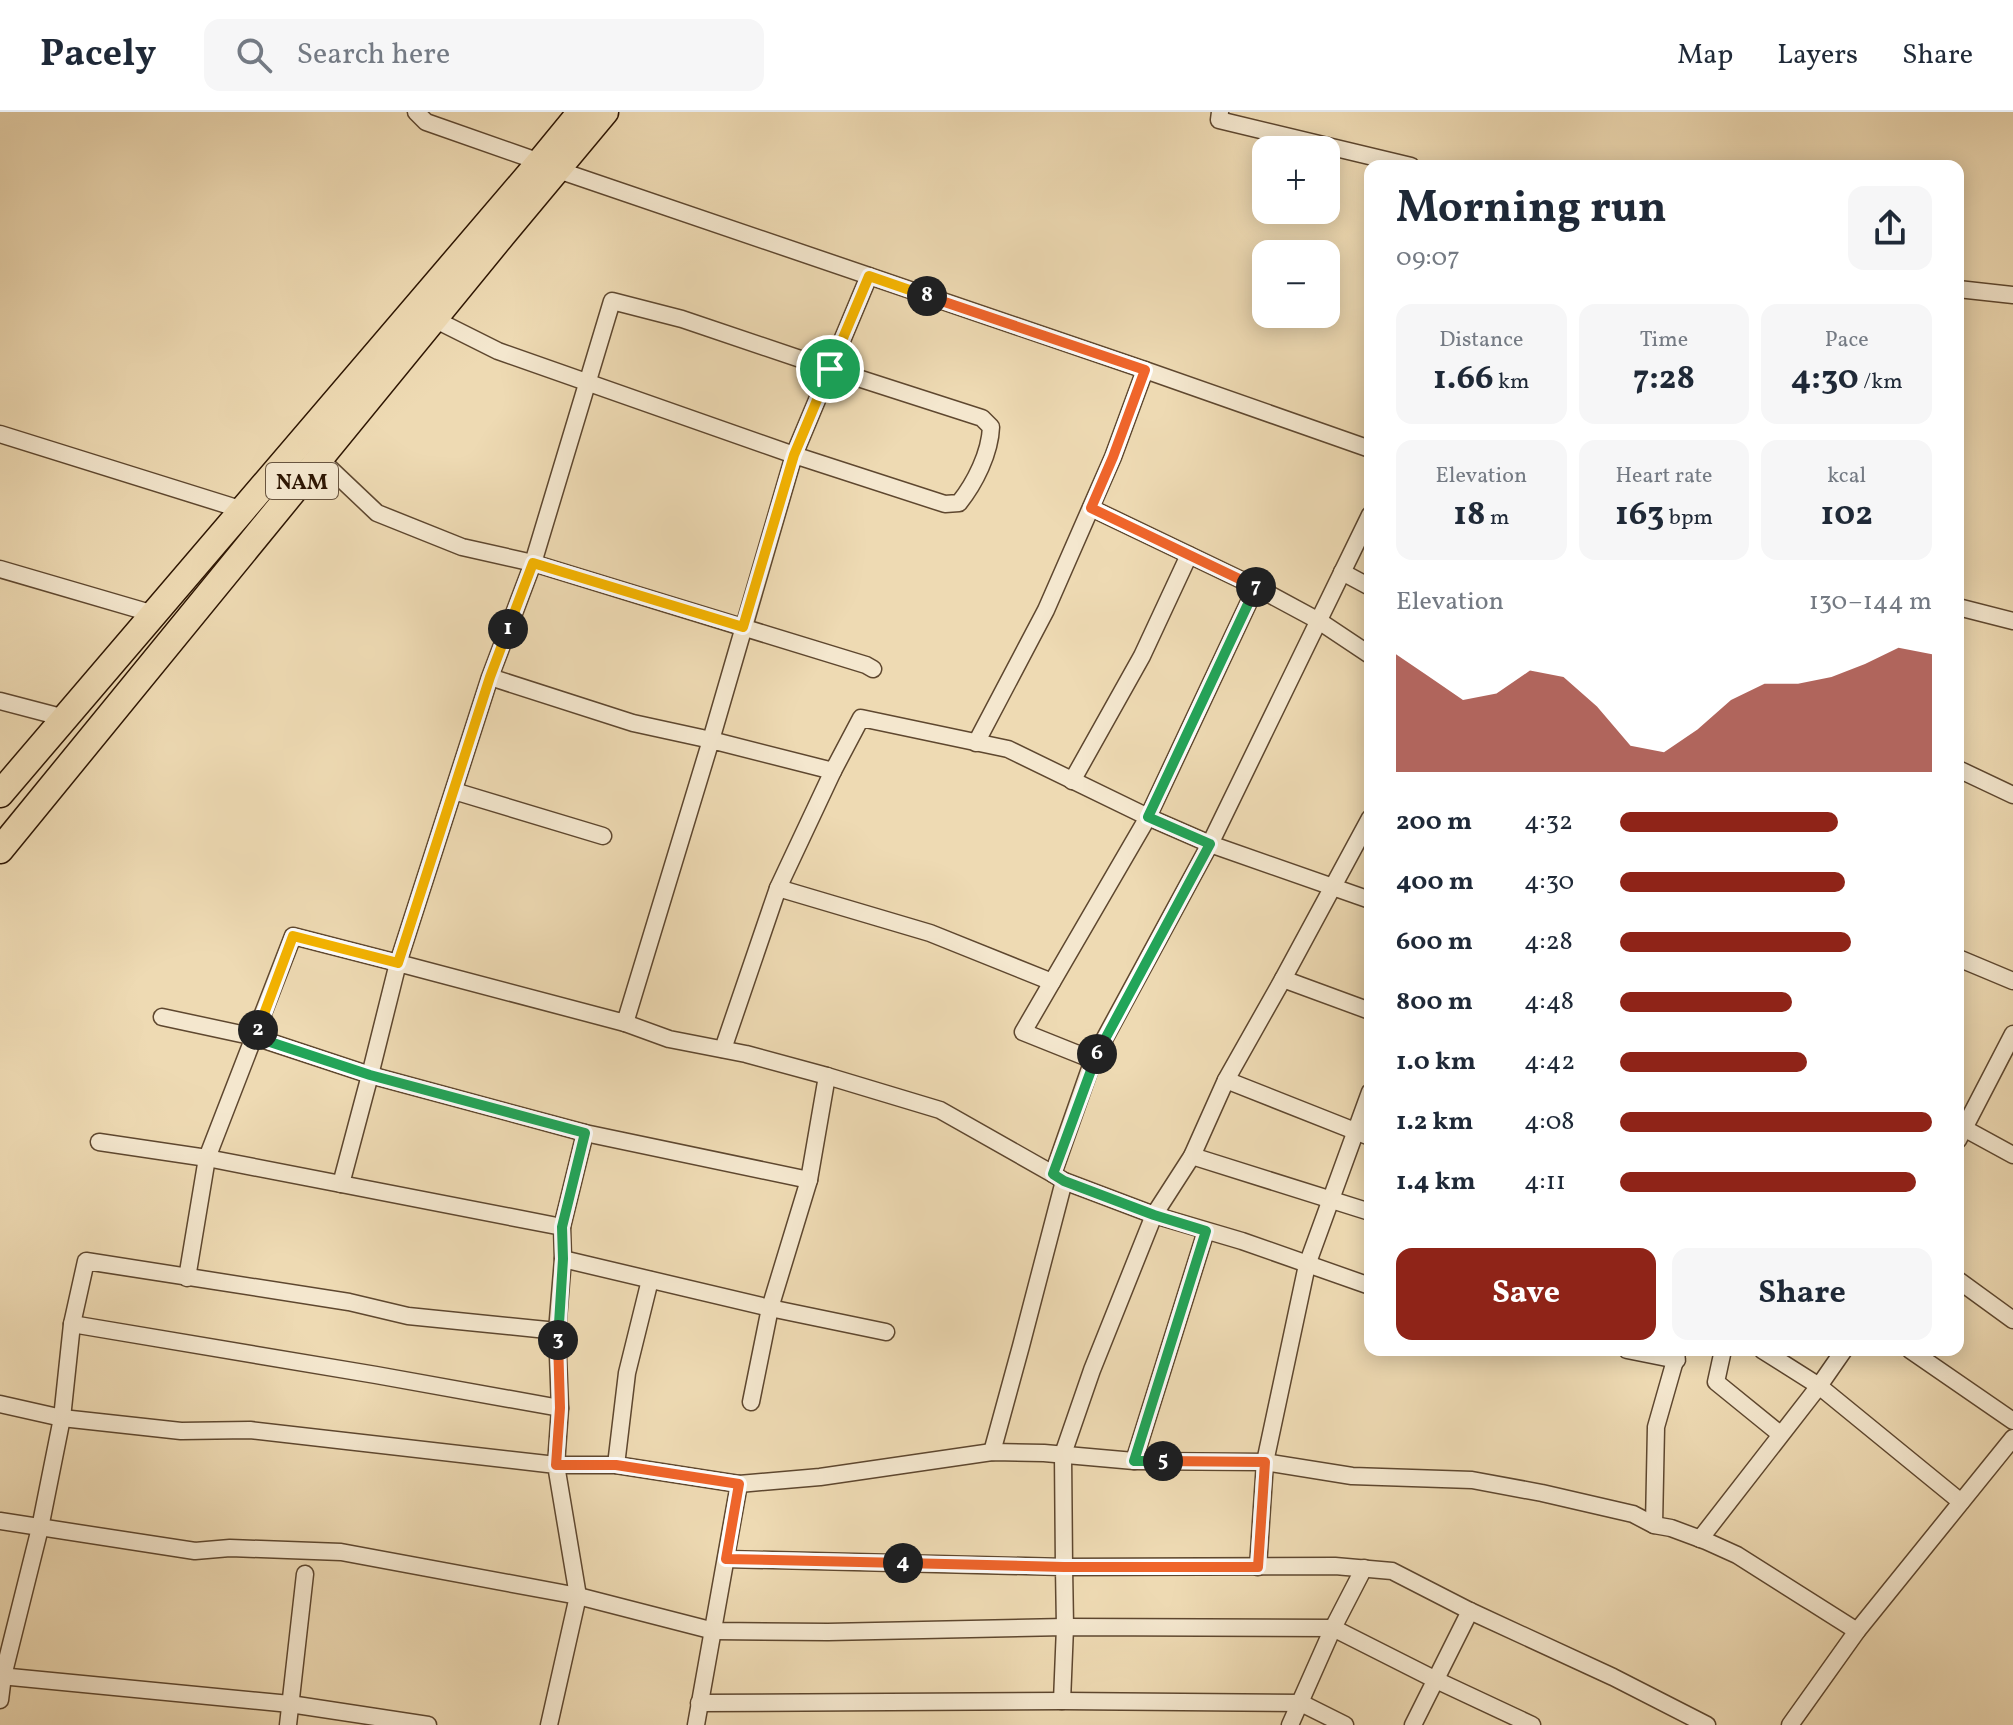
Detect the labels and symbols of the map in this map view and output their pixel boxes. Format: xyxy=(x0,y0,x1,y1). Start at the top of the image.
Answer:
pin: 8 xyxy=(907,276,947,316)
pin xyxy=(796,335,864,403)
road number: NAM xyxy=(266,463,338,499)
pin: 7 xyxy=(1236,567,1276,607)
pin: 1 xyxy=(488,609,528,649)
pin: 2 xyxy=(238,1010,278,1050)
pin: 6 xyxy=(1077,1034,1117,1074)
pin: 3 xyxy=(538,1320,578,1360)
pin: 5 xyxy=(1143,1441,1183,1481)
pin: 4 xyxy=(883,1543,923,1583)

